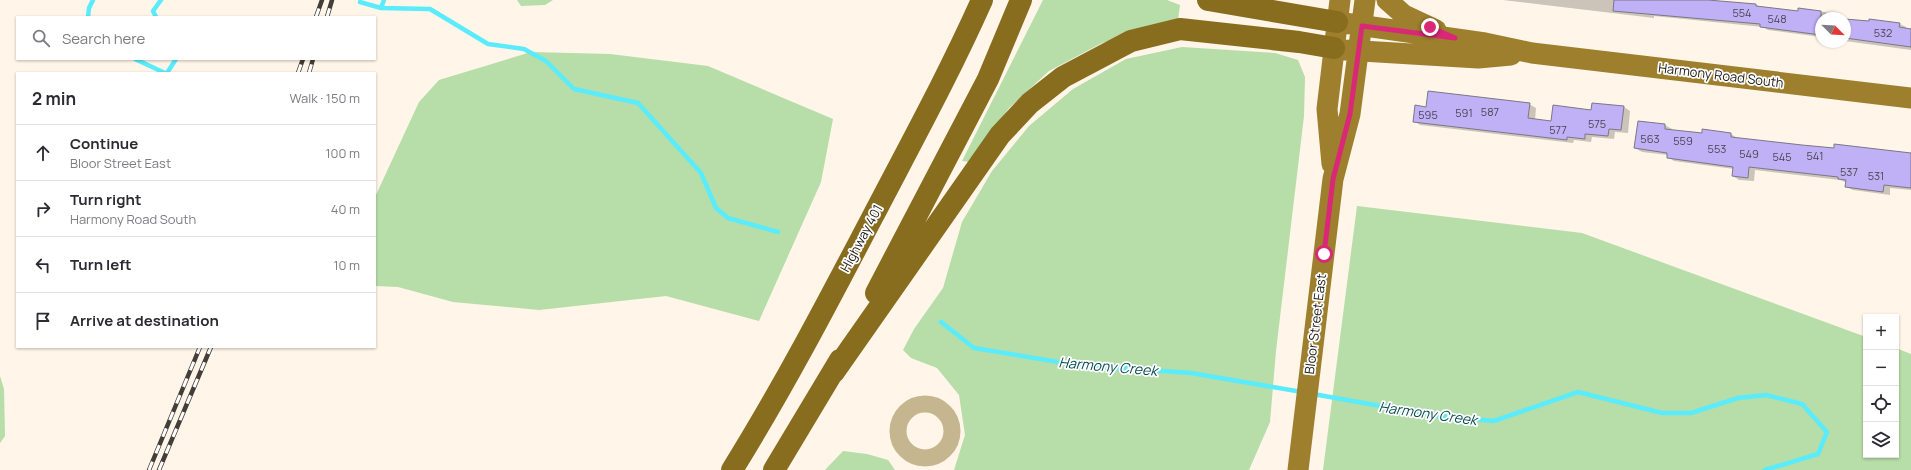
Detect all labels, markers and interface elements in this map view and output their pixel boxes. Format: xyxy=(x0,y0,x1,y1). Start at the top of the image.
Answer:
house number: 554 xyxy=(1732,5,1752,20)
house number: 548 xyxy=(1767,11,1787,26)
north arrow xyxy=(1815,12,1851,48)
search box xyxy=(16,16,376,60)
route end xyxy=(1421,18,1439,36)
house number: 532 xyxy=(1874,25,1892,40)
icon: search xyxy=(30,27,52,49)
text: Search here xyxy=(62,28,145,49)
street label: Harmony Road South xyxy=(1657,58,1785,92)
text: 2 min xyxy=(32,87,76,110)
text: Walk · 150 m xyxy=(289,89,360,107)
house number: 587 xyxy=(1481,104,1499,119)
house number: 591 xyxy=(1455,105,1473,120)
house number: 595 xyxy=(1418,107,1438,122)
house number: 575 xyxy=(1588,116,1606,131)
house number: 577 xyxy=(1549,122,1567,137)
house number: 563 xyxy=(1640,131,1660,146)
text: Continue xyxy=(70,133,138,154)
house number: 559 xyxy=(1673,133,1693,148)
house number: 553 xyxy=(1708,141,1726,156)
icon: ahead xyxy=(32,142,54,164)
text: 100 m xyxy=(325,144,360,162)
house number: 549 xyxy=(1739,146,1759,161)
house number: 541 xyxy=(1806,148,1824,163)
house number: 545 xyxy=(1772,149,1792,164)
text: Bloor Street East xyxy=(70,154,171,172)
house number: 537 xyxy=(1840,164,1858,179)
house number: 531 xyxy=(1868,168,1884,183)
text: Turn right xyxy=(70,189,141,210)
icon: right xyxy=(32,198,54,220)
text: 40 m xyxy=(331,200,360,218)
street label: Highway 401 xyxy=(836,201,886,275)
text: Harmony Road South xyxy=(70,210,196,228)
route start xyxy=(1315,245,1333,263)
icon: left xyxy=(32,254,54,276)
text: Turn left xyxy=(70,254,132,275)
text: 10 m xyxy=(333,256,360,274)
street label: Bloor Street East xyxy=(1300,273,1330,375)
icon: arrive xyxy=(32,310,54,332)
text: Arrive at destination xyxy=(70,310,219,331)
map controls xyxy=(1863,314,1899,458)
button: + xyxy=(1863,314,1899,350)
button: − xyxy=(1863,350,1899,386)
water label: Harmony Creek xyxy=(1058,352,1160,380)
button: locate xyxy=(1863,386,1899,422)
water label: Harmony Creek xyxy=(1378,397,1480,430)
button: layers xyxy=(1863,422,1899,458)

